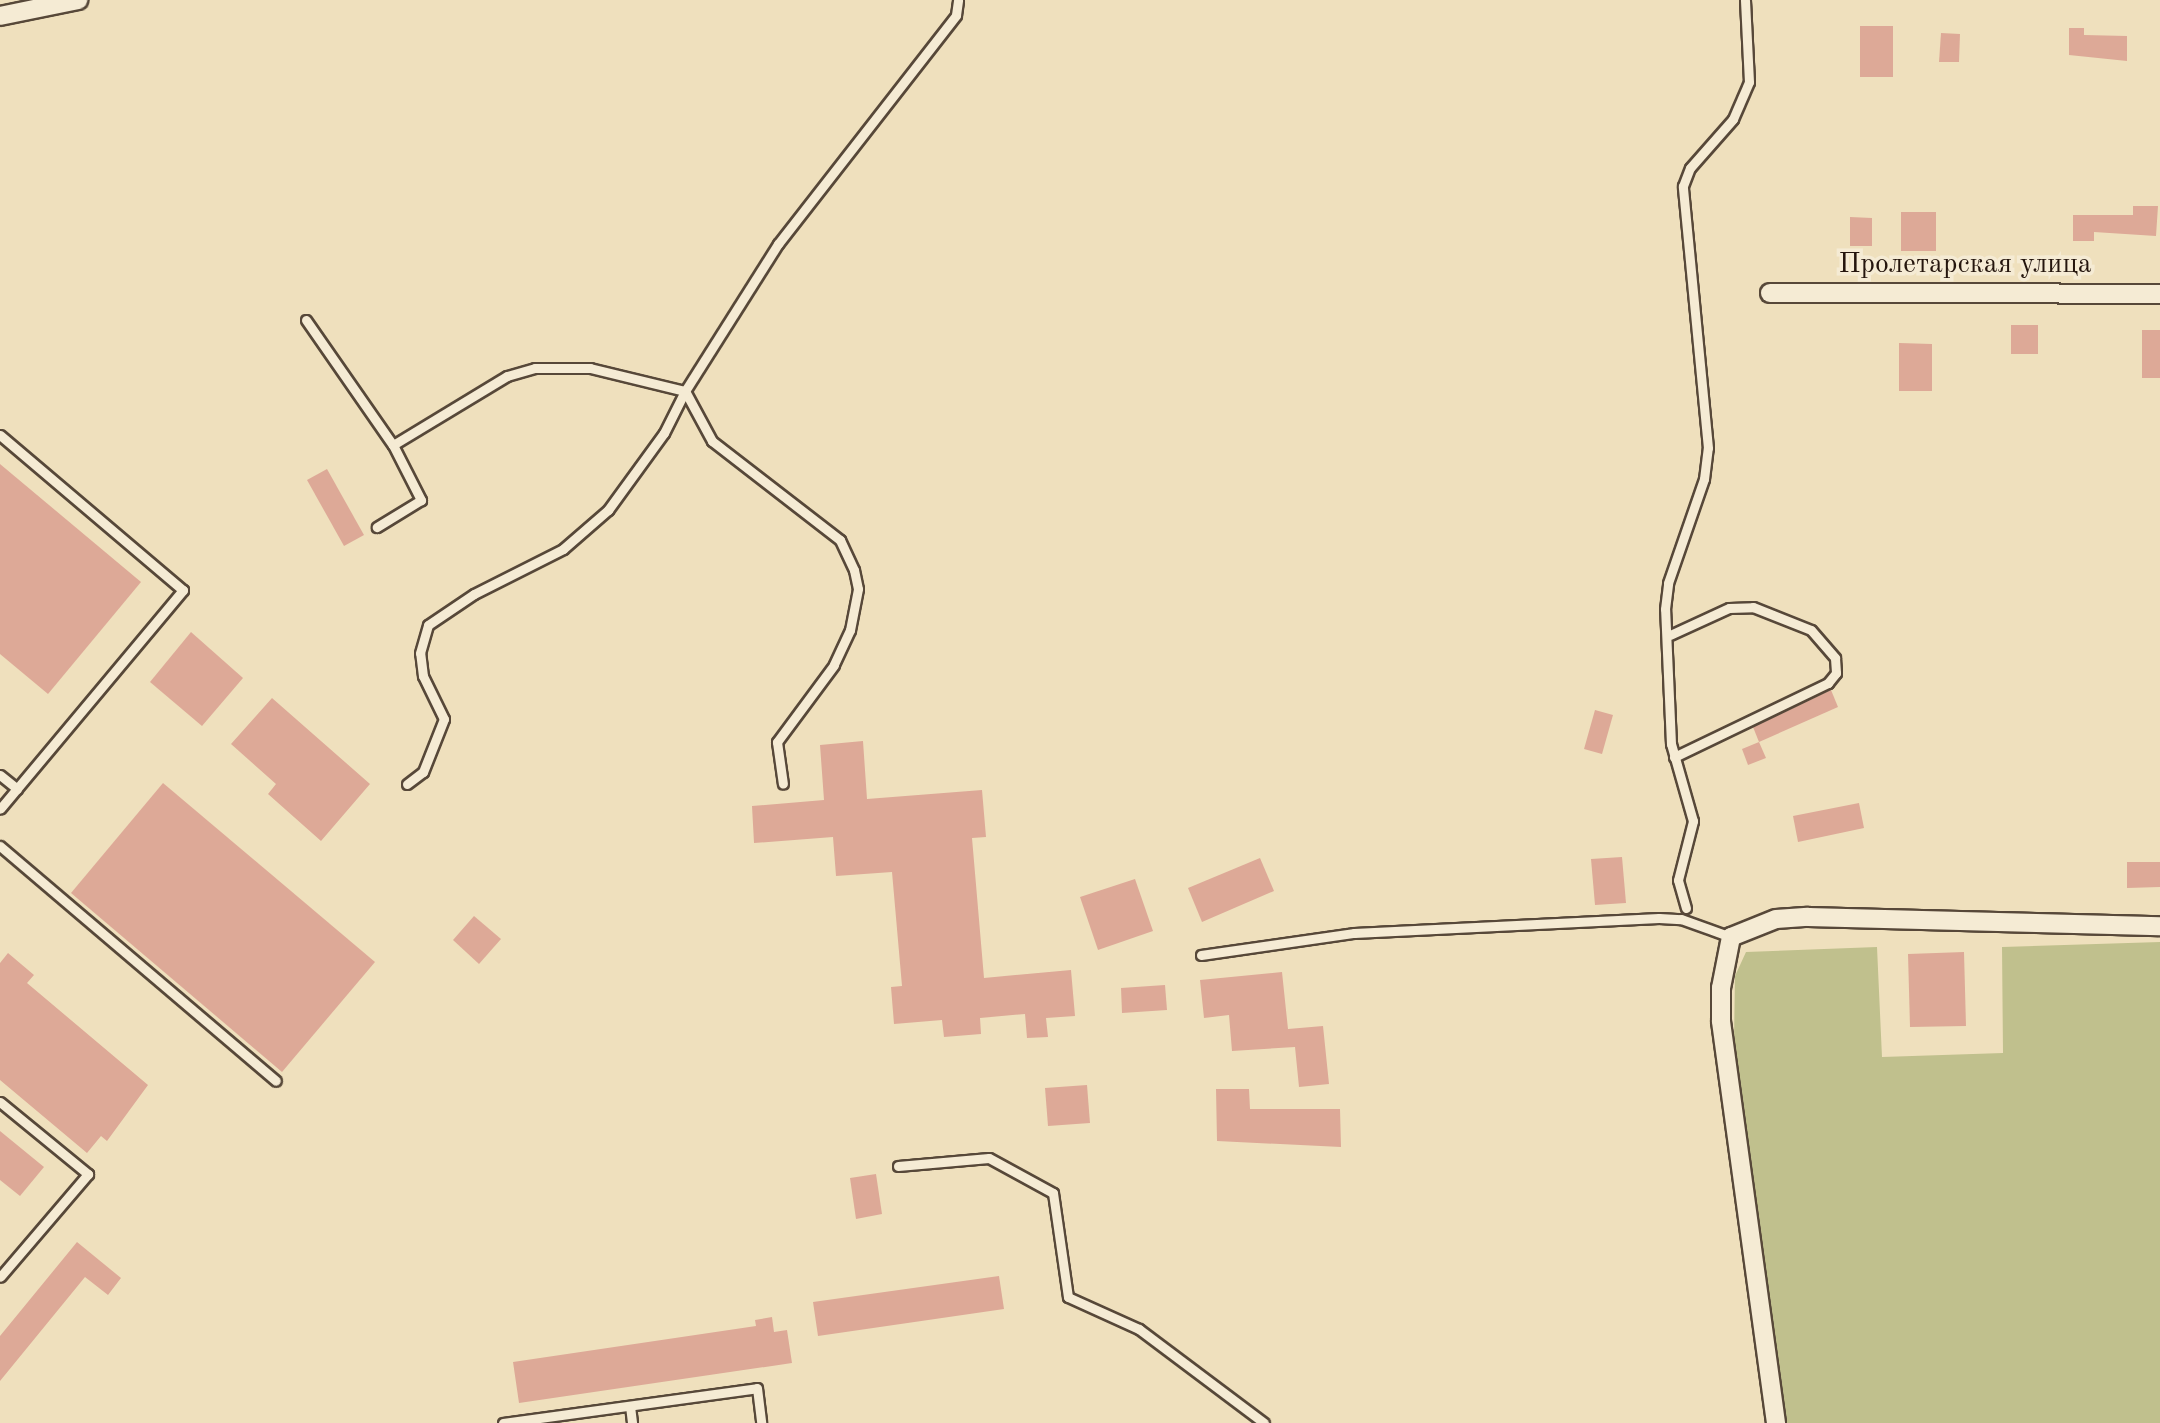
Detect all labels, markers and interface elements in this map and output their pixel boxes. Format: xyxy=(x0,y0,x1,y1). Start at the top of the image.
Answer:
street label: Пролетарская улица xyxy=(1838,248,2092,282)

